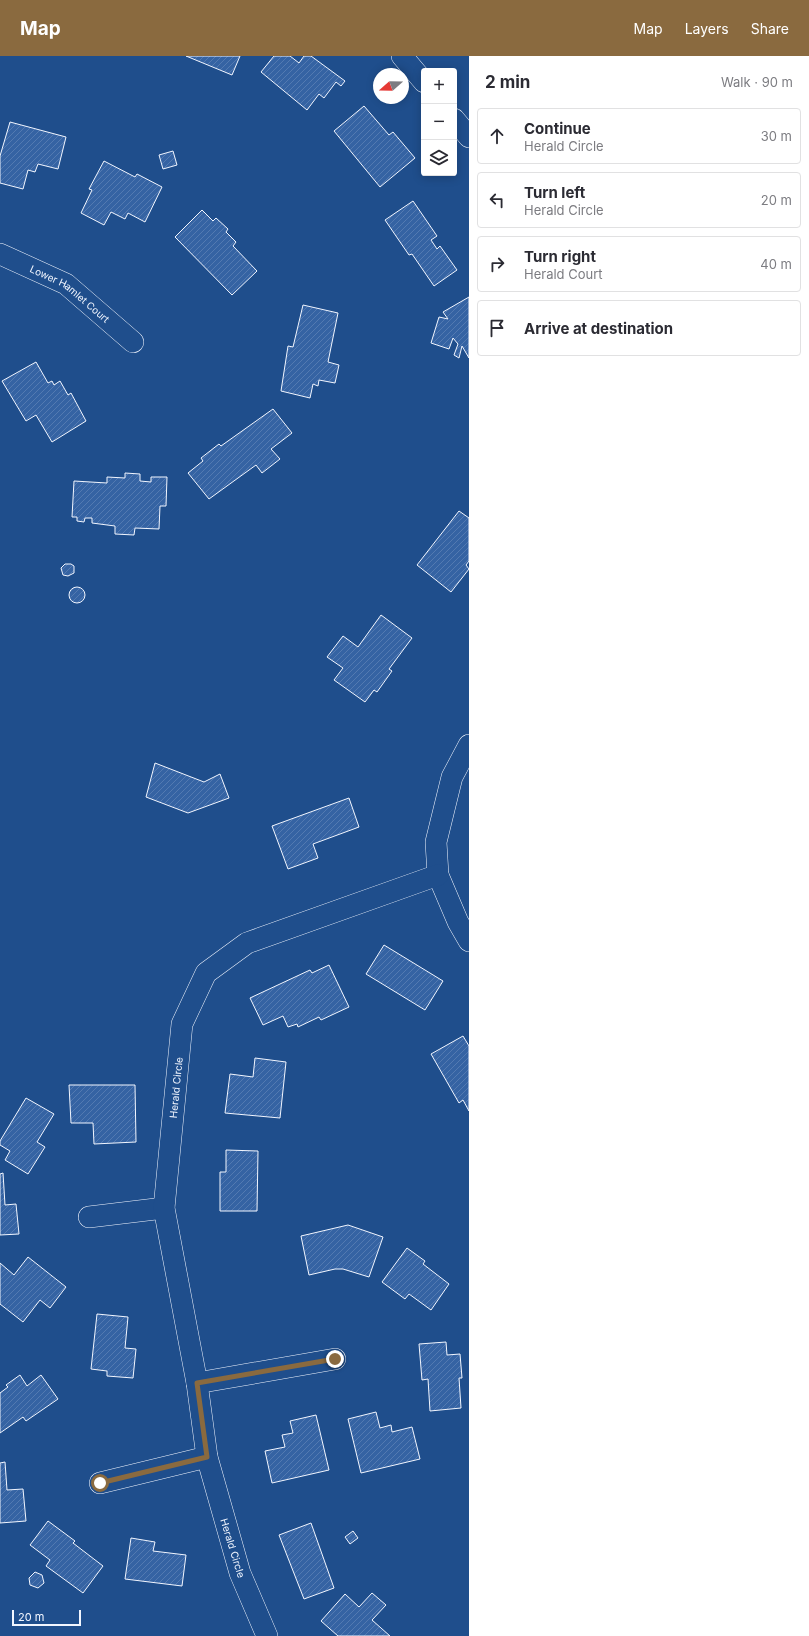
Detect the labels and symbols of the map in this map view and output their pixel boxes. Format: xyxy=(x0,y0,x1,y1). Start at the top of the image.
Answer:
north arrow xyxy=(373,68,409,104)
street label: Lower Hamlet Court xyxy=(28,262,113,326)
street label: Herald Circle xyxy=(167,1056,185,1119)
route end xyxy=(326,1350,344,1368)
route start xyxy=(91,1474,109,1492)
street label: Herald Circle xyxy=(218,1517,248,1579)
scale bar xyxy=(12,1608,81,1627)

